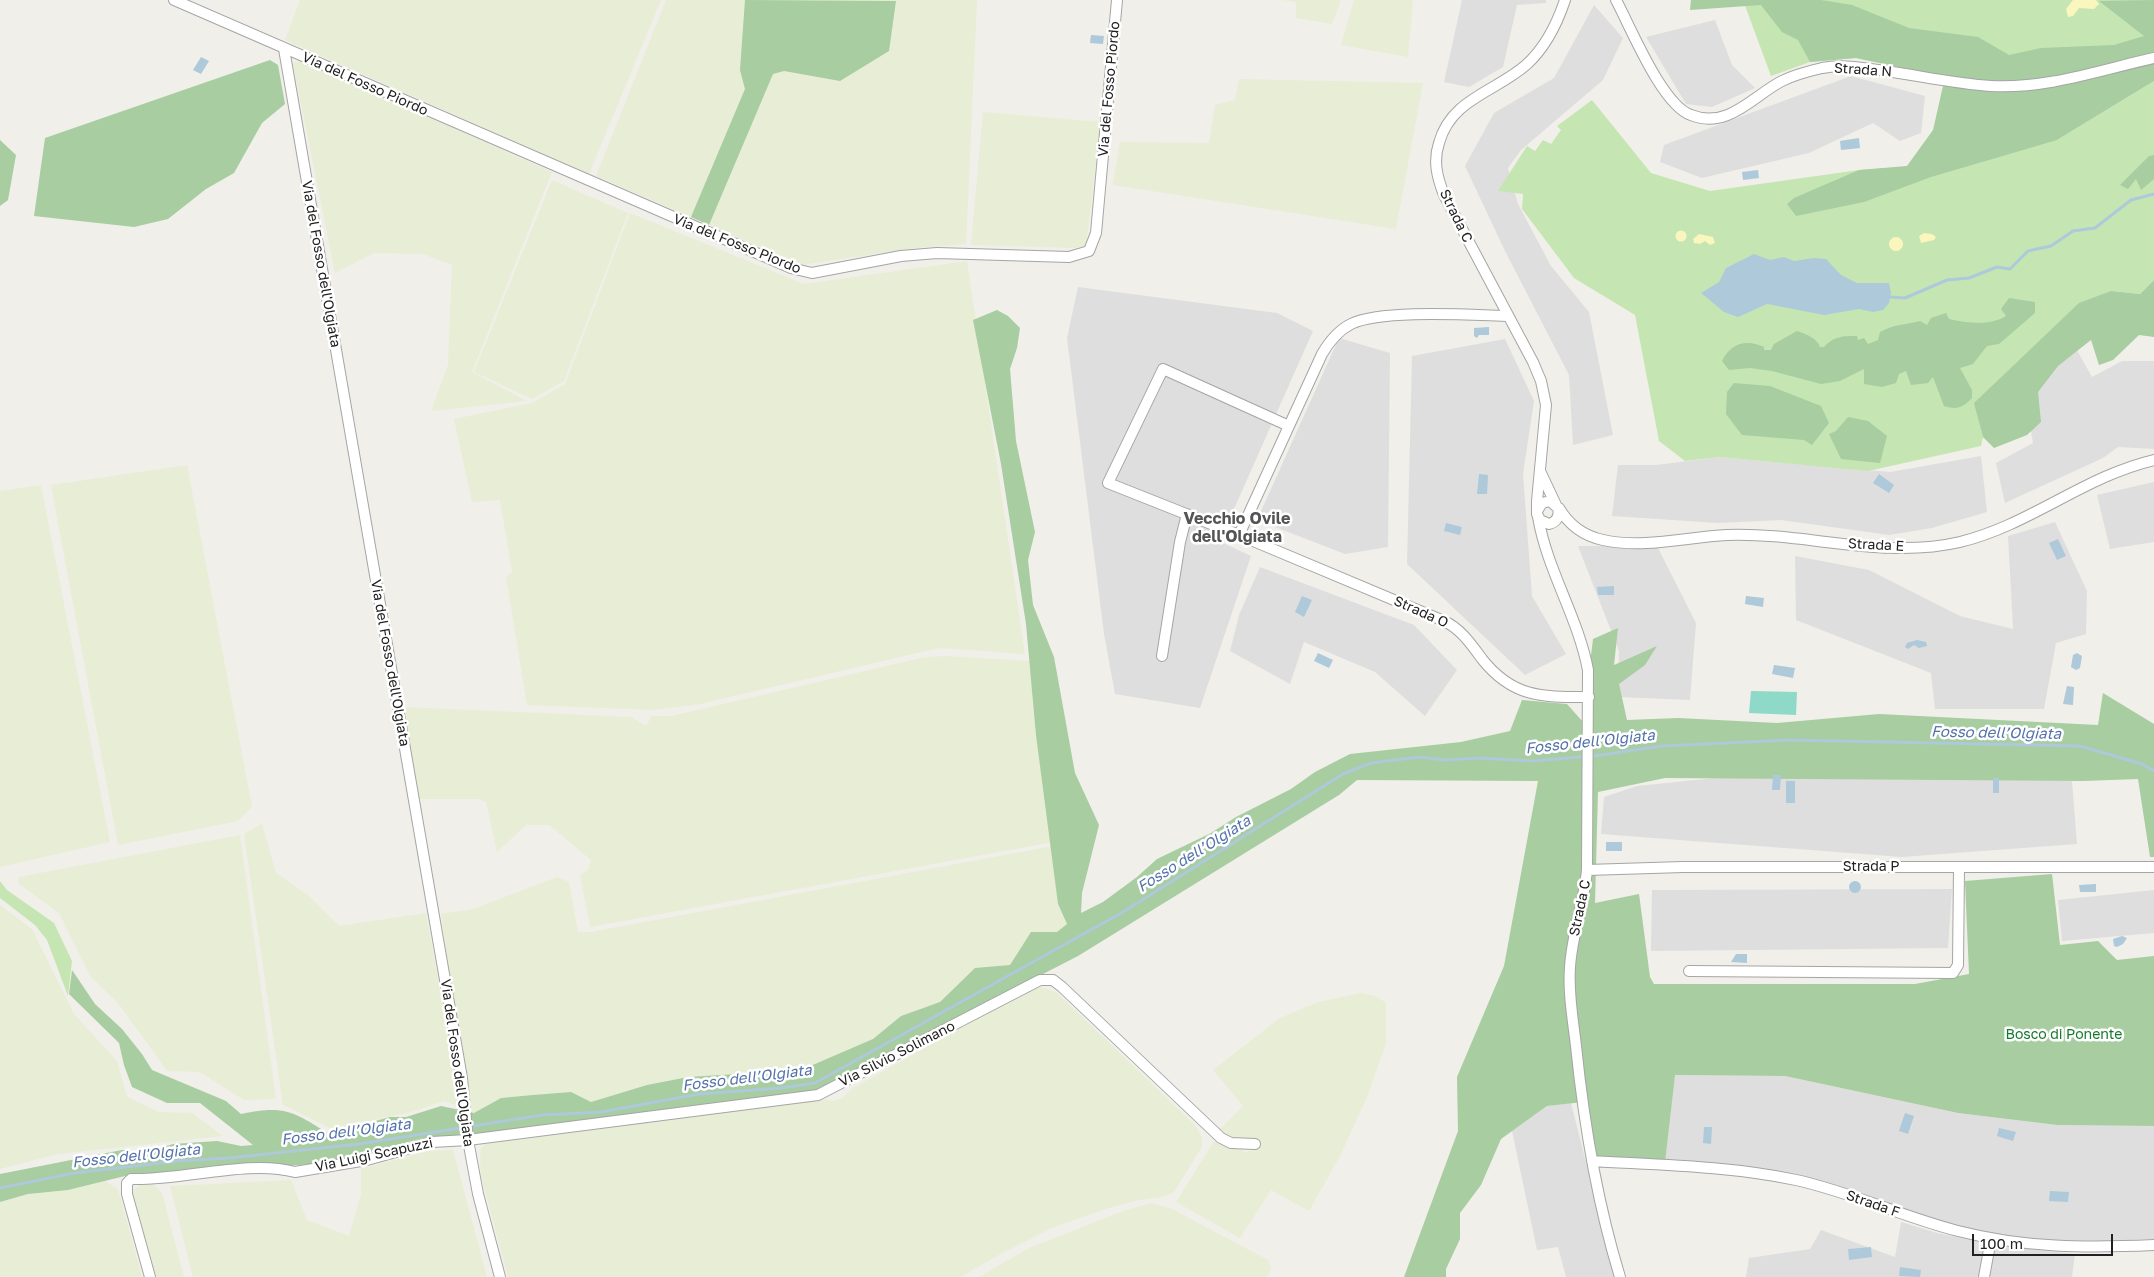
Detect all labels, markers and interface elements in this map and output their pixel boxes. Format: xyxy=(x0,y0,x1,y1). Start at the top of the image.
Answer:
street label: Via del Fosso Piordo xyxy=(1095,20,1123,158)
street label: Via del Fosso Piordo xyxy=(299,49,431,119)
street label: Strada N xyxy=(1833,60,1893,80)
street label: Via del Fosso dell'Olgiata xyxy=(298,179,344,349)
street label: Strada C xyxy=(1436,187,1476,245)
street label: Via del Fosso Piordo xyxy=(671,211,803,277)
district label: Vecchio Ovile dell'Olgiata xyxy=(1184,509,1290,547)
street label: Strada E xyxy=(1848,535,1904,555)
street label: Via del Fosso dell'Olgiata xyxy=(367,578,413,748)
street label: Strada O xyxy=(1391,593,1451,631)
water label: Fosso dell’Olgiata xyxy=(1931,723,2061,743)
water label: Fosso dell’Olgiata xyxy=(1524,726,1656,758)
water label: Fosso dell’Olgiata xyxy=(1134,812,1254,896)
street label: Strada P xyxy=(1843,859,1899,875)
street label: Strada C xyxy=(1566,878,1594,938)
street label: Via del Fosso dell'Olgiata xyxy=(437,978,477,1148)
street label: Via Silvio Solimano xyxy=(836,1017,958,1091)
park label: Bosco di Ponente xyxy=(2006,1027,2122,1043)
water label: Fosso dell’Olgiata xyxy=(681,1061,813,1095)
water label: Fosso dell’Olgiata xyxy=(280,1115,412,1149)
street label: Via Luigi Scapuzzi xyxy=(314,1134,434,1176)
water label: Fosso dell'Olgiata xyxy=(71,1140,201,1172)
street label: Strada F xyxy=(1844,1187,1902,1221)
scale bar xyxy=(1974,1224,2115,1256)
text: 100 m xyxy=(1980,1234,2023,1252)

